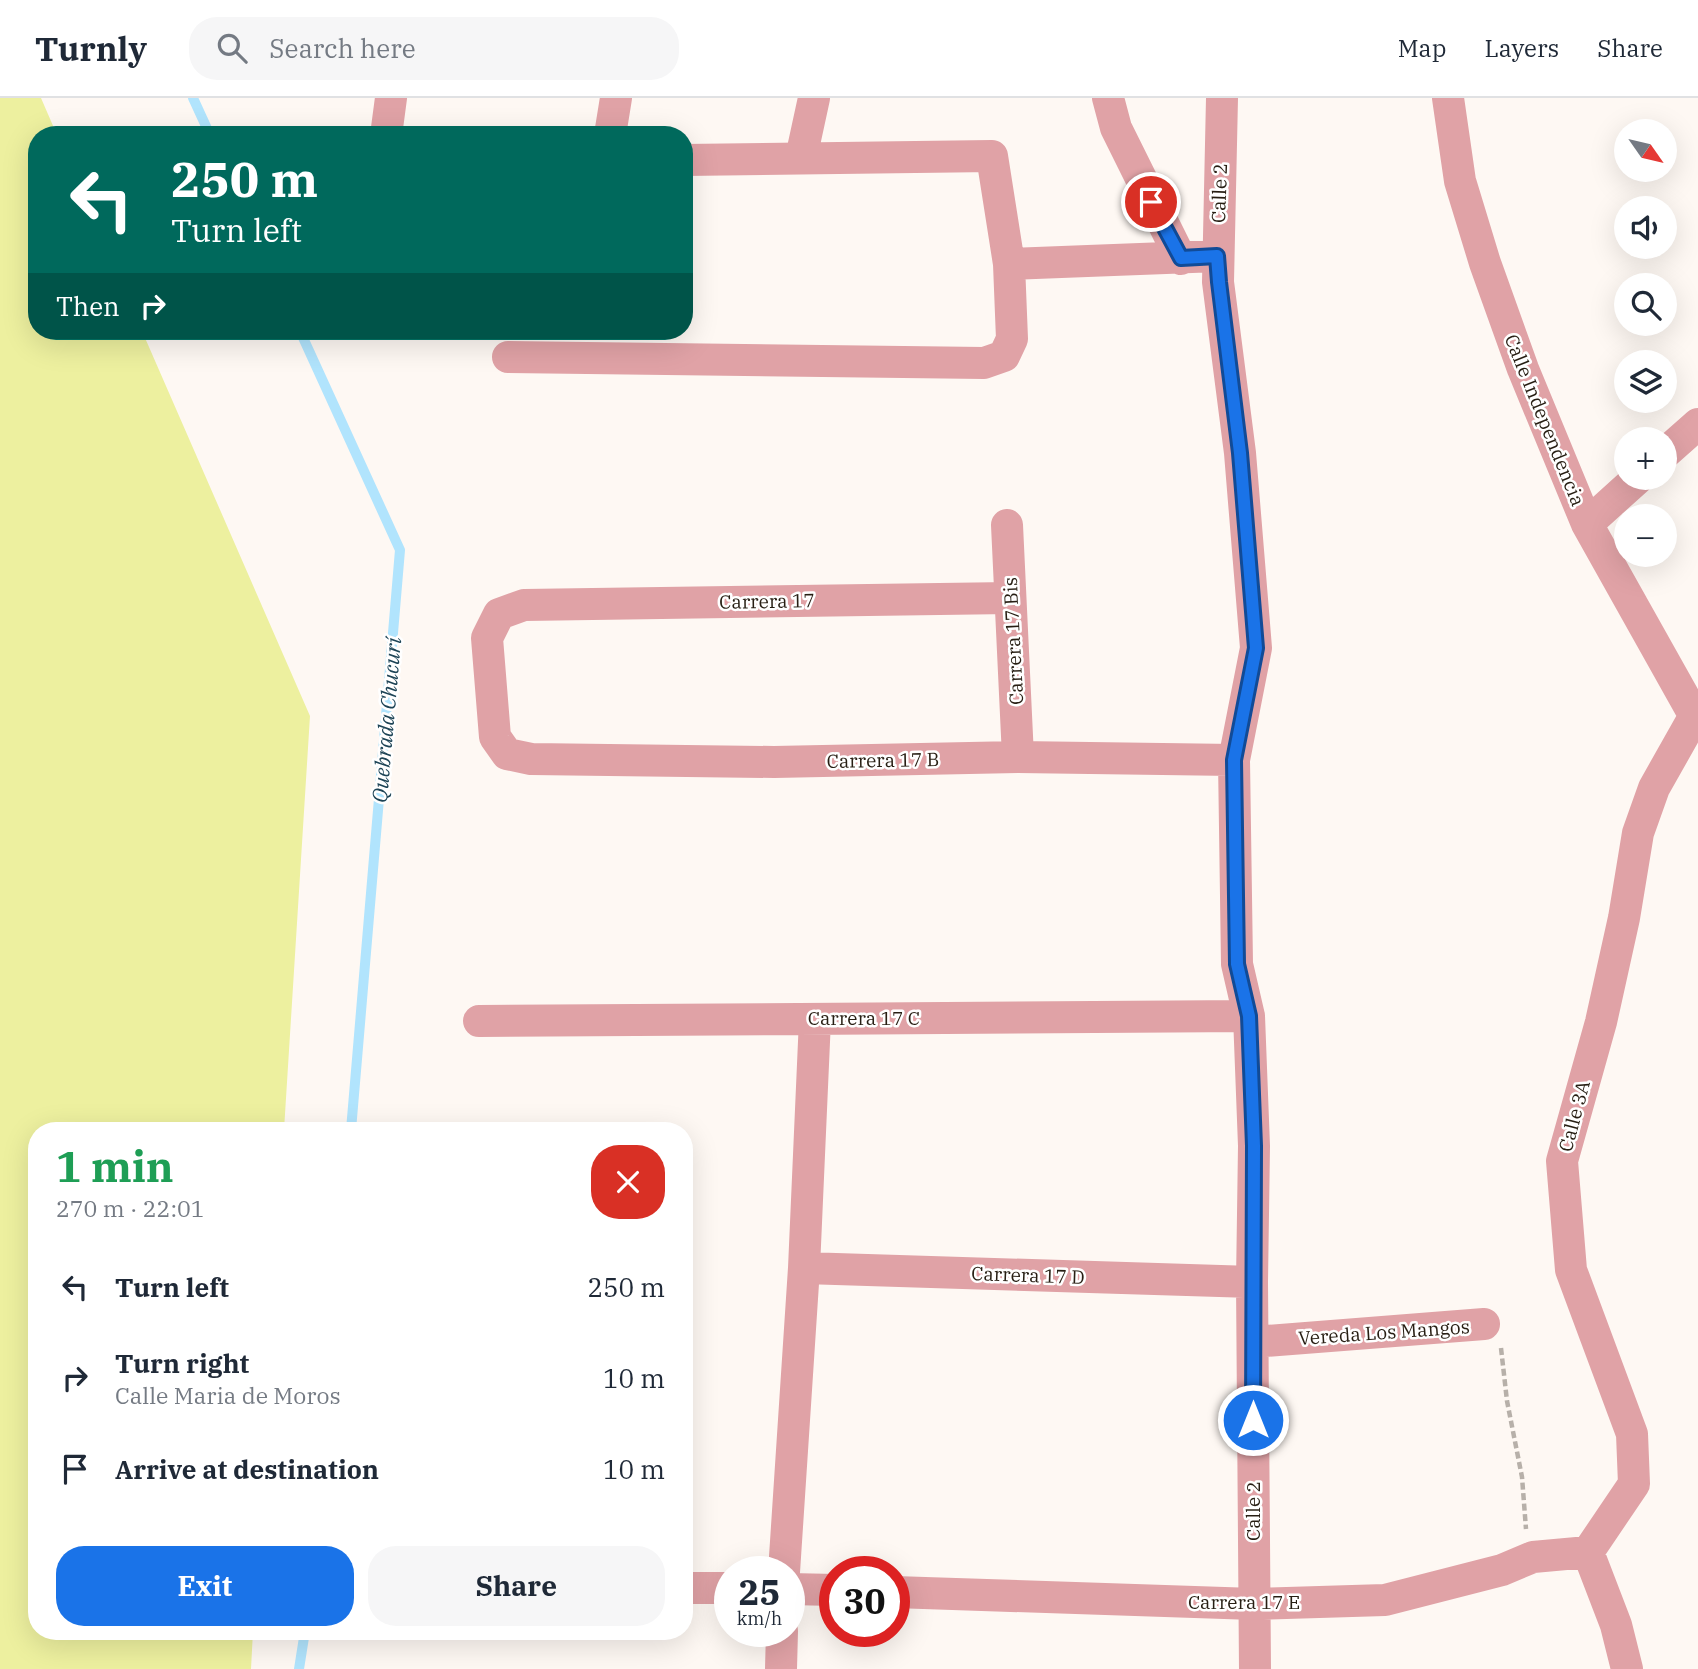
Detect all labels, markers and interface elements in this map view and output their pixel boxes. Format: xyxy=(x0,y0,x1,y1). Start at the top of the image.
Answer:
search box xyxy=(189,17,679,80)
text: Turnly xyxy=(35,27,147,70)
icon: search xyxy=(213,29,251,67)
text: Search here xyxy=(269,31,416,65)
text: Map xyxy=(1398,32,1446,64)
text: Layers xyxy=(1484,32,1559,64)
text: Share xyxy=(1597,32,1663,64)
north arrow xyxy=(1614,119,1676,182)
map controls xyxy=(1614,119,1677,567)
text: 250 m xyxy=(171,147,318,210)
icon: left xyxy=(56,154,147,245)
street label: Calle 2 xyxy=(1206,163,1232,223)
pin xyxy=(1121,172,1181,232)
icon: arrive xyxy=(1132,183,1170,221)
button: sound xyxy=(1614,196,1677,259)
text: Turn left xyxy=(171,209,302,251)
button: search xyxy=(1614,273,1677,336)
icon: right xyxy=(134,287,172,325)
text: Then xyxy=(56,289,120,323)
street label: Calle Independencia xyxy=(1500,331,1590,509)
button: layers xyxy=(1614,350,1677,413)
button: + xyxy=(1614,427,1677,490)
button: − xyxy=(1614,504,1677,567)
street label: Carrera 17 Bis xyxy=(998,576,1028,706)
street label: Carrera 17 xyxy=(719,588,815,614)
water label: Quebrada Chucurí xyxy=(365,634,407,804)
street label: Carrera 17 B xyxy=(826,747,940,773)
street label: Carrera 17 C xyxy=(808,1006,920,1030)
street label: Calle 3A xyxy=(1553,1078,1595,1154)
text: 1 min xyxy=(56,1139,174,1194)
button: close xyxy=(591,1145,665,1219)
text: 270 m · 22:01 xyxy=(56,1193,205,1223)
street label: Carrera 17 D xyxy=(971,1261,1085,1289)
icon: left xyxy=(56,1268,94,1306)
text: Turn left xyxy=(115,1270,229,1304)
text: 250 m xyxy=(587,1270,665,1304)
street label: Vereda Los Mangos xyxy=(1297,1314,1471,1350)
text: Turn right xyxy=(115,1346,249,1380)
icon: right xyxy=(56,1359,94,1397)
text: 10 m xyxy=(603,1361,665,1395)
text: Calle Maria de Moros xyxy=(115,1380,341,1410)
position arrow xyxy=(1216,1383,1290,1457)
icon: arrive xyxy=(56,1450,94,1488)
text: Arrive at destination xyxy=(115,1452,379,1486)
text: 10 m xyxy=(603,1452,665,1486)
street label: Calle 2 xyxy=(1241,1481,1265,1541)
button: Exit xyxy=(56,1546,354,1626)
button: Share xyxy=(368,1546,665,1626)
speed limit sign: 30 xyxy=(819,1556,910,1647)
text: 25 xyxy=(738,1569,781,1615)
street label: Carrera 17 E xyxy=(1188,1590,1300,1614)
text: km/h xyxy=(737,1607,782,1630)

